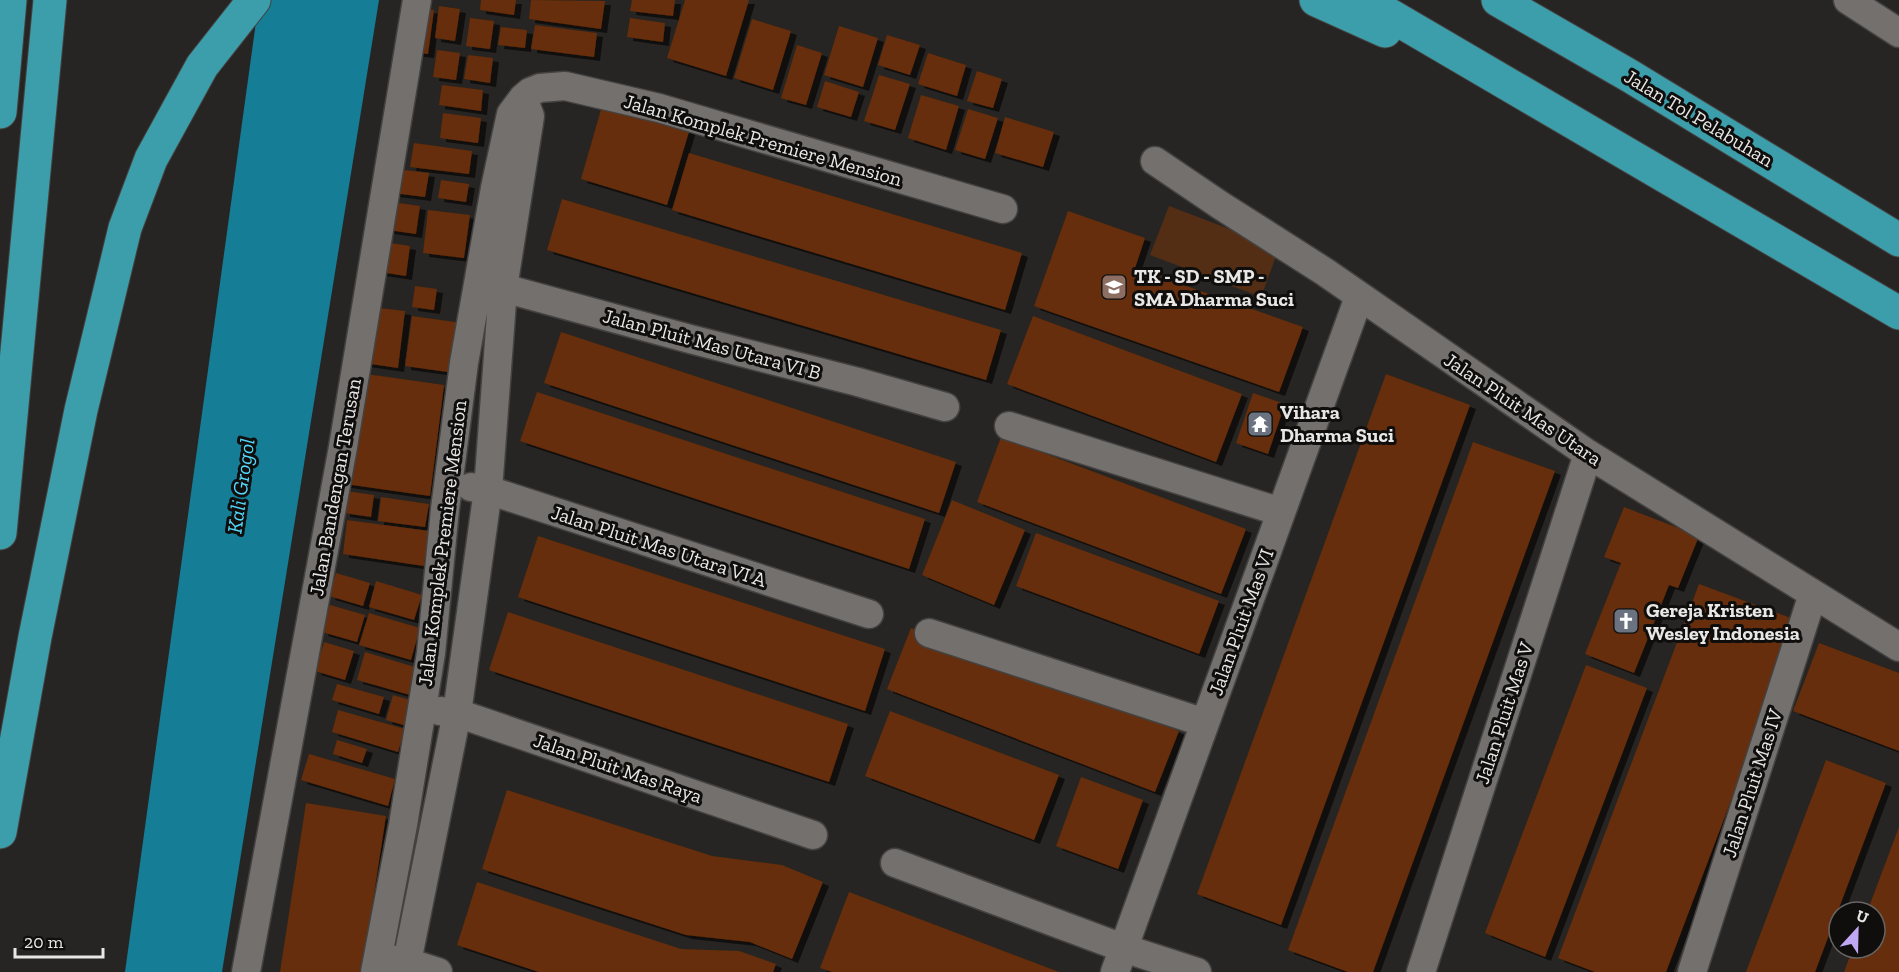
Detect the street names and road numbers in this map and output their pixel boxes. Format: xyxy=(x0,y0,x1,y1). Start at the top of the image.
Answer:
street label: Jalan Tol Pelabuhan xyxy=(1620,64,1778,172)
street label: Jalan Komplek Premiere Mension xyxy=(621,89,905,191)
street label: Jalan Pluit Mas Utara VI B xyxy=(601,303,823,385)
street label: Jalan Pluit Mas Utara xyxy=(1440,347,1606,471)
street label: Jalan Bandengan Terusan xyxy=(304,376,366,598)
street label: Jalan Komplek Premiere Mension xyxy=(413,398,472,687)
street label: Jalan Pluit Mas Utara VI A xyxy=(548,500,771,592)
street label: Jalan Pluit Mas VI xyxy=(1203,546,1279,698)
street label: Jalan Pluit Mas V xyxy=(1470,639,1538,787)
street label: Jalan Pluit Mas IV xyxy=(1717,706,1787,860)
street label: Jalan Pluit Mas Raya xyxy=(531,728,706,808)

